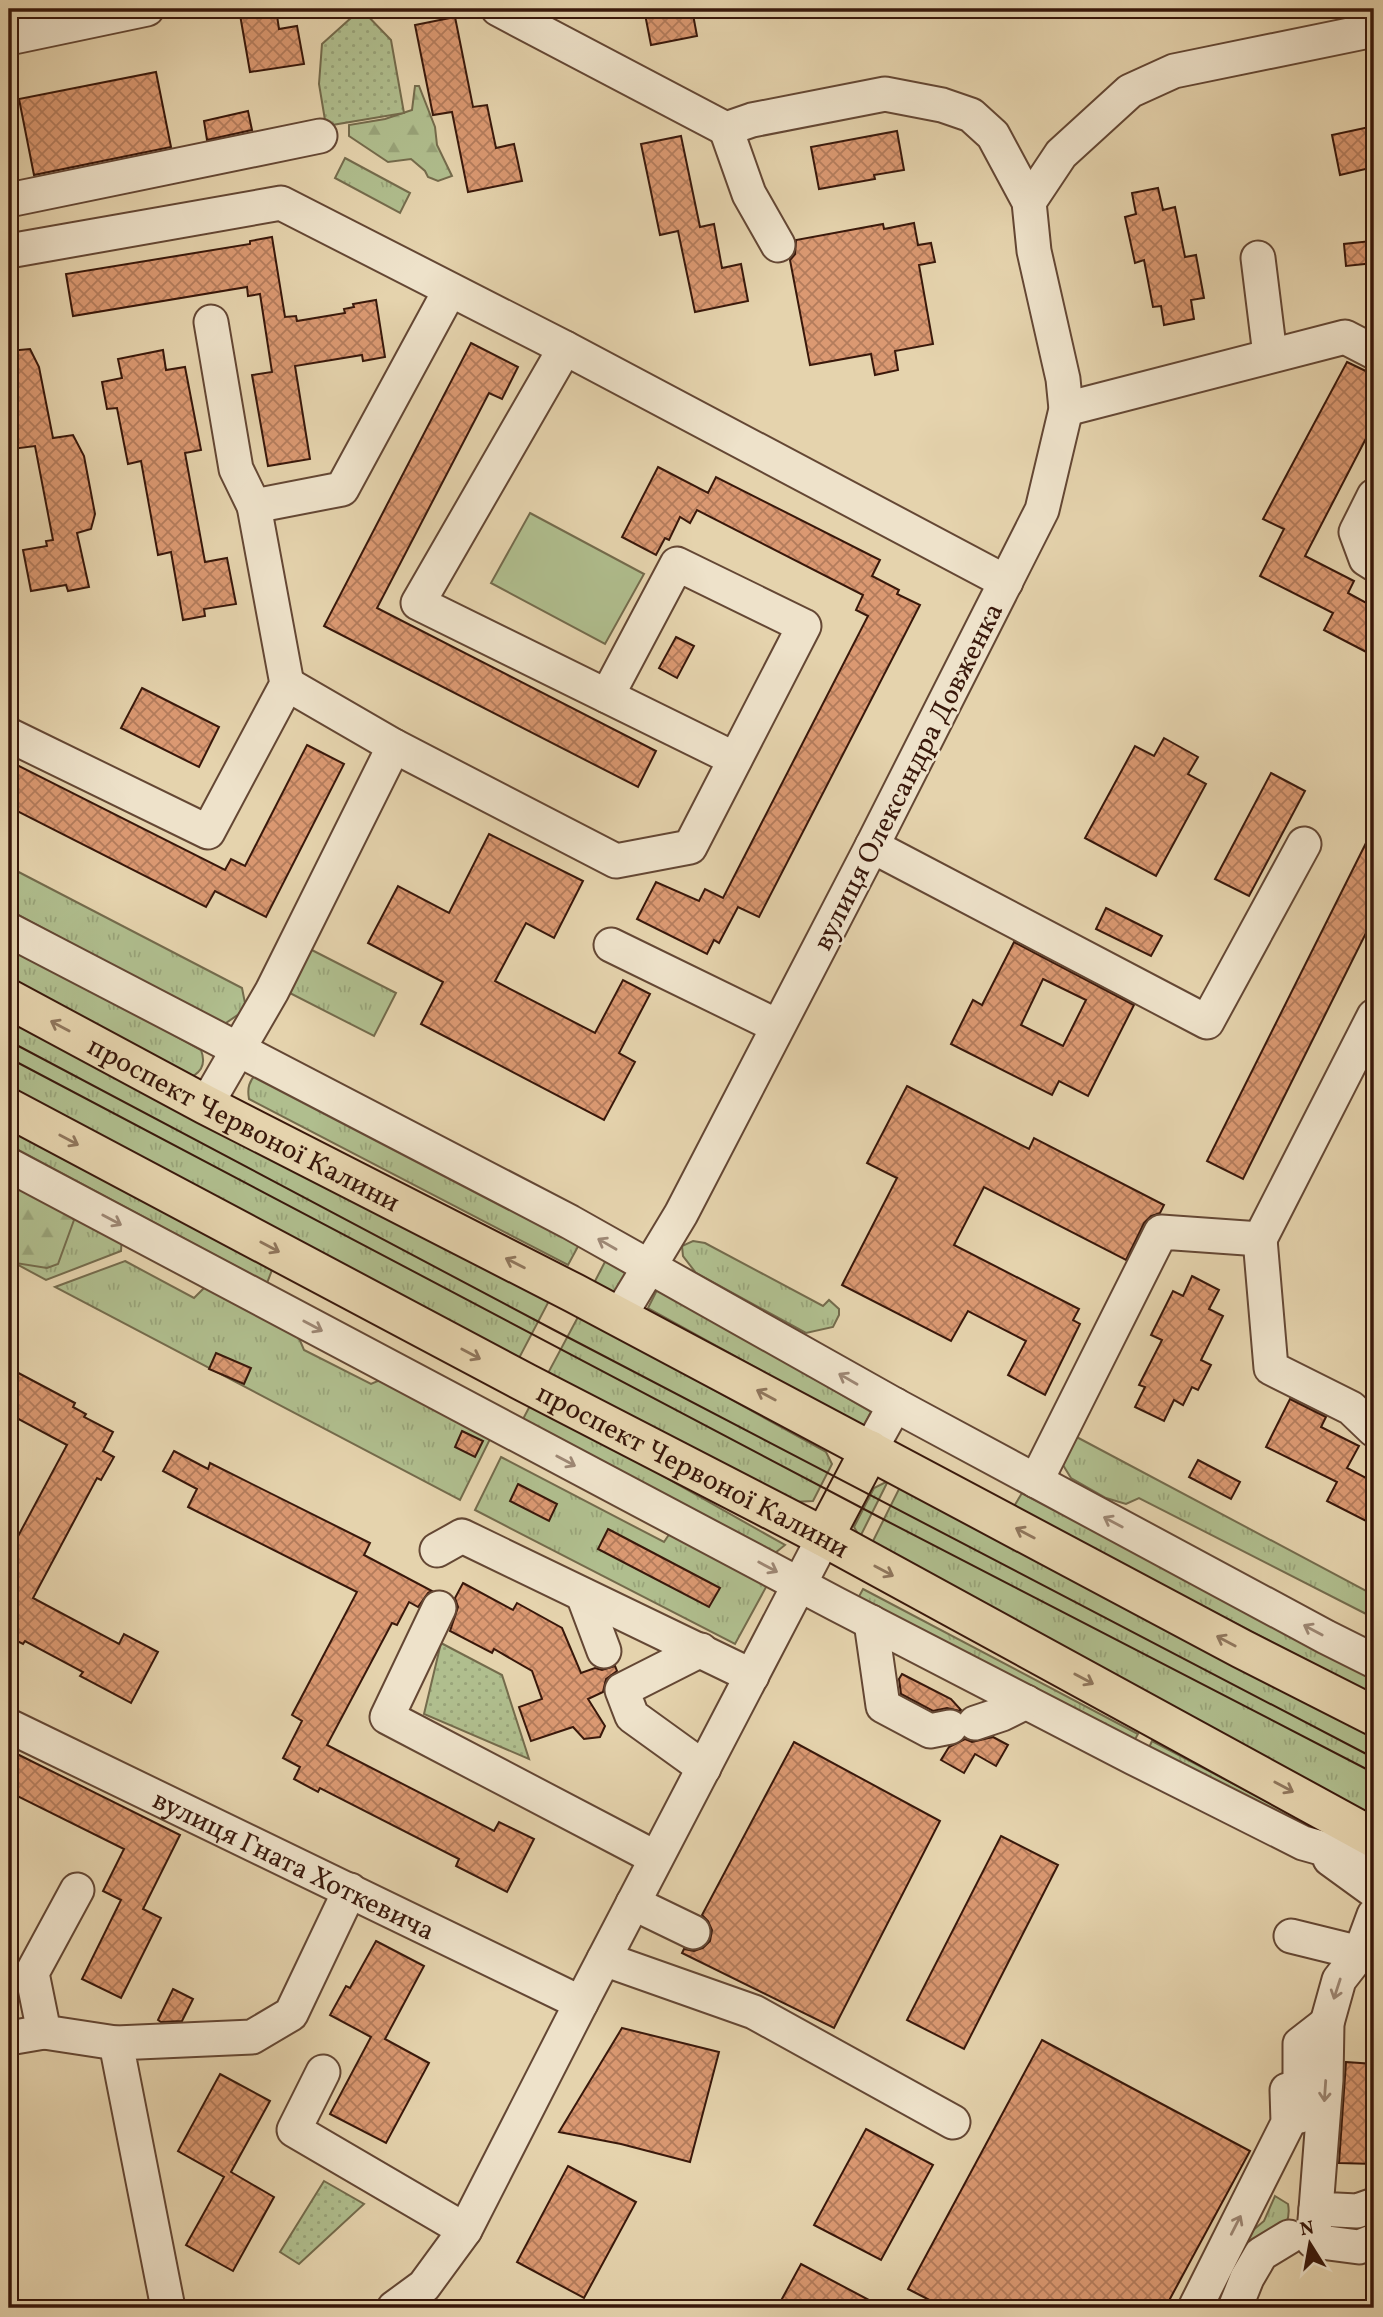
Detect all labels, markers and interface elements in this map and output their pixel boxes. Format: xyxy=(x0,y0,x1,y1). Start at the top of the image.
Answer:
street label: вулиця Олександра Довженка xyxy=(804,596,1014,958)
one-way arrow xyxy=(50,1019,71,1032)
street label: проспект Червоної Калини xyxy=(80,1028,406,1223)
one-way arrow xyxy=(58,1134,79,1148)
one-way arrow xyxy=(101,1213,122,1227)
one-way arrow xyxy=(597,1237,618,1250)
one-way arrow xyxy=(259,1241,280,1254)
one-way arrow xyxy=(505,1256,526,1269)
one-way arrow xyxy=(302,1320,323,1334)
one-way arrow xyxy=(460,1347,481,1361)
one-way arrow xyxy=(839,1372,859,1386)
street label: проспект Червоної Калини xyxy=(529,1375,856,1569)
one-way arrow xyxy=(756,1388,777,1401)
one-way arrow xyxy=(555,1455,576,1468)
one-way arrow xyxy=(1103,1515,1124,1528)
one-way arrow xyxy=(1016,1526,1036,1540)
one-way arrow xyxy=(757,1560,777,1574)
one-way arrow xyxy=(873,1564,893,1578)
one-way arrow xyxy=(1303,1623,1324,1636)
one-way arrow xyxy=(1216,1633,1237,1647)
one-way arrow xyxy=(1073,1672,1093,1686)
one-way arrow xyxy=(1273,1780,1293,1794)
street label: вулиця Гната Хоткевича xyxy=(145,1781,441,1951)
one-way arrow xyxy=(1330,1978,1342,2000)
one-way arrow xyxy=(1318,2079,1331,2102)
north arrow xyxy=(1274,2208,1344,2278)
one-way arrow xyxy=(1230,2215,1244,2236)
text: N xyxy=(1298,2215,1317,2243)

